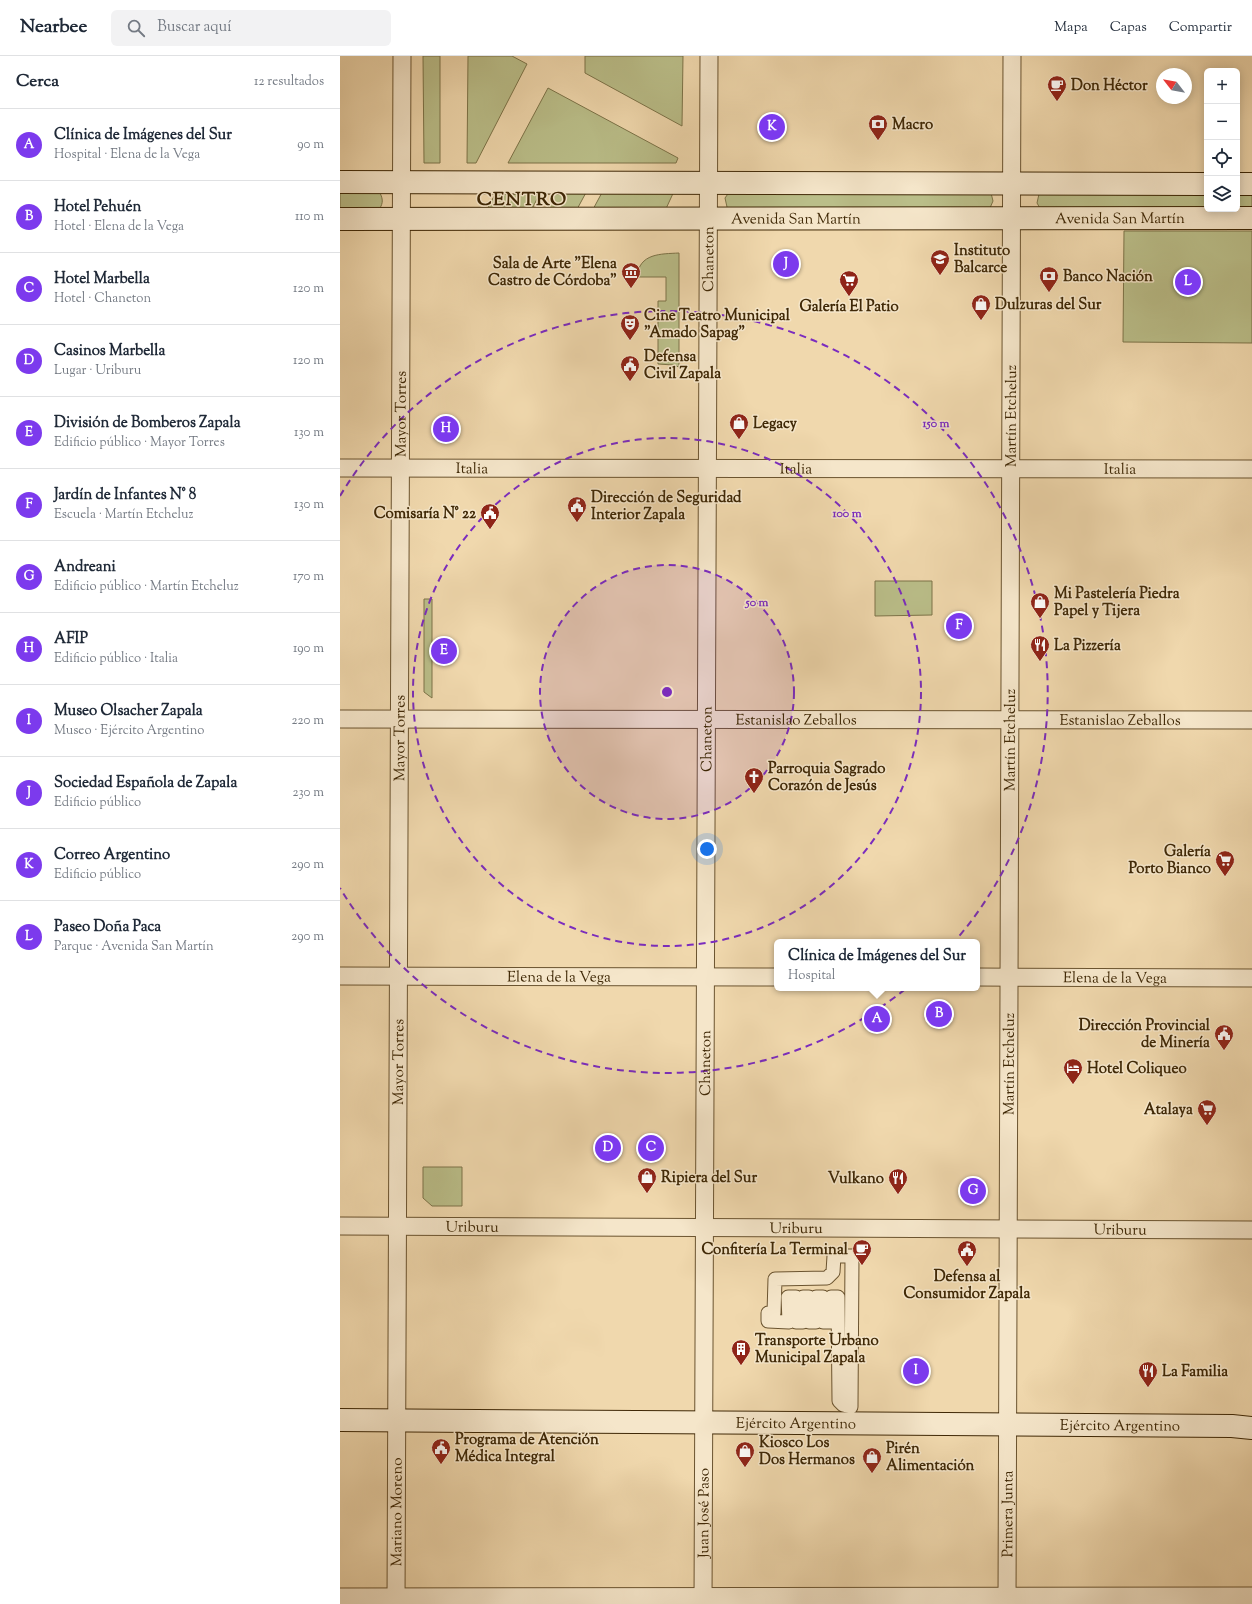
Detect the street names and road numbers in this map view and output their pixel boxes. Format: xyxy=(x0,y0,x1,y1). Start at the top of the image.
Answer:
street label: Avenida San Martín xyxy=(731,209,861,231)
street label: Avenida San Martín xyxy=(1055,209,1185,230)
street label: Chaneton xyxy=(699,226,720,292)
street label: Martín Etcheluz xyxy=(1002,364,1023,467)
street label: Mayor Torres xyxy=(391,371,413,457)
street label: Italia xyxy=(456,459,488,480)
street label: Italia xyxy=(780,459,812,481)
street label: Italia xyxy=(1104,460,1136,481)
street label: Martín Etcheluz xyxy=(1001,688,1022,791)
street label: Mayor Torres xyxy=(390,695,412,781)
street label: Chaneton xyxy=(697,706,718,772)
street label: Estanislao Zeballos xyxy=(735,710,857,732)
street label: Estanislao Zeballos xyxy=(1059,711,1181,732)
street label: Elena de la Vega xyxy=(507,967,611,989)
street label: Elena de la Vega xyxy=(1063,968,1167,990)
street label: Martín Etcheluz xyxy=(1000,1012,1021,1115)
street label: Mayor Torres xyxy=(389,1019,410,1105)
street label: Chaneton xyxy=(696,1030,717,1096)
street label: Uriburu xyxy=(445,1217,499,1239)
street label: Uriburu xyxy=(769,1219,823,1240)
street label: Uriburu xyxy=(1093,1220,1147,1242)
street label: Ejército Argentino xyxy=(736,1414,856,1435)
street label: Ejército Argentino xyxy=(1060,1416,1180,1438)
street label: Mariano Moreno xyxy=(387,1458,409,1566)
street label: Juan José Paso xyxy=(694,1468,716,1559)
street label: Primera Junta xyxy=(998,1470,1019,1558)

